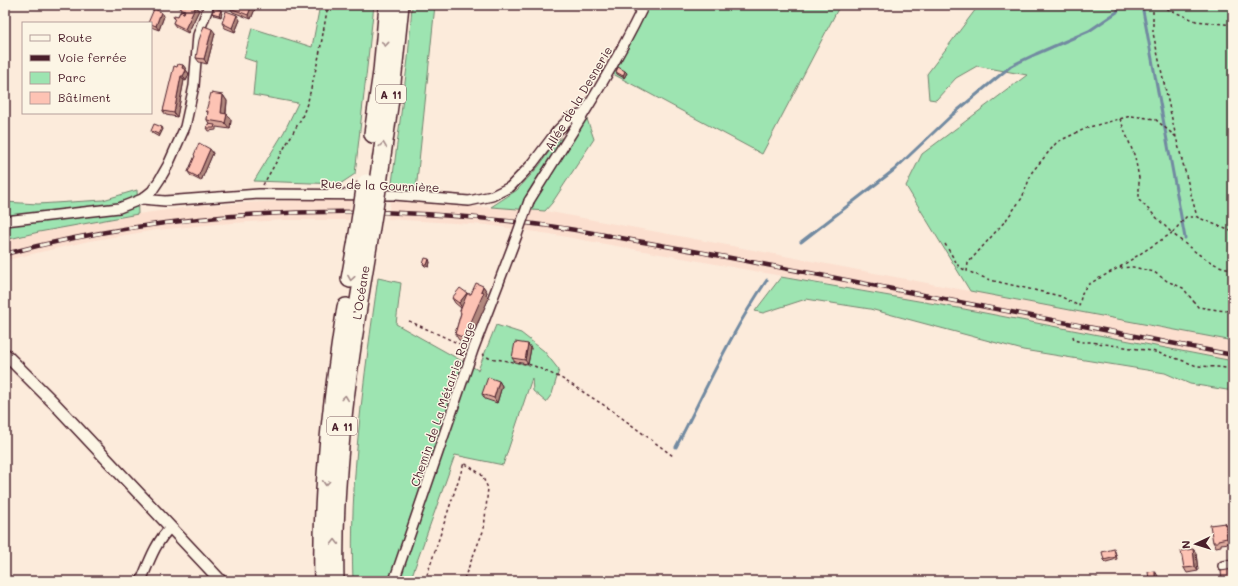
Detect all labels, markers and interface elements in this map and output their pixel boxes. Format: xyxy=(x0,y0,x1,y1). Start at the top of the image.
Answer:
legend xyxy=(22,22,152,114)
text: Route xyxy=(58,29,92,45)
one-way arrow xyxy=(380,41,389,47)
street label: Allée de la Desnerie xyxy=(541,43,615,153)
text: Voie ferrée xyxy=(58,49,127,65)
text: Parc xyxy=(58,69,86,85)
road number: A 11 xyxy=(376,85,406,103)
text: Bâtiment xyxy=(58,89,111,105)
one-way arrow xyxy=(378,142,387,148)
street label: Rue de la Gournière xyxy=(320,175,440,195)
street label: L’Océane xyxy=(348,264,373,321)
one-way arrow xyxy=(347,275,355,281)
street label: Chemin de La Métairie Rouge xyxy=(406,320,478,488)
one-way arrow xyxy=(341,395,350,401)
road number: A 11 xyxy=(327,417,357,435)
one-way arrow xyxy=(321,480,330,486)
north arrow xyxy=(1176,524,1216,564)
one-way arrow xyxy=(331,539,339,545)
text: N xyxy=(1178,540,1193,549)

